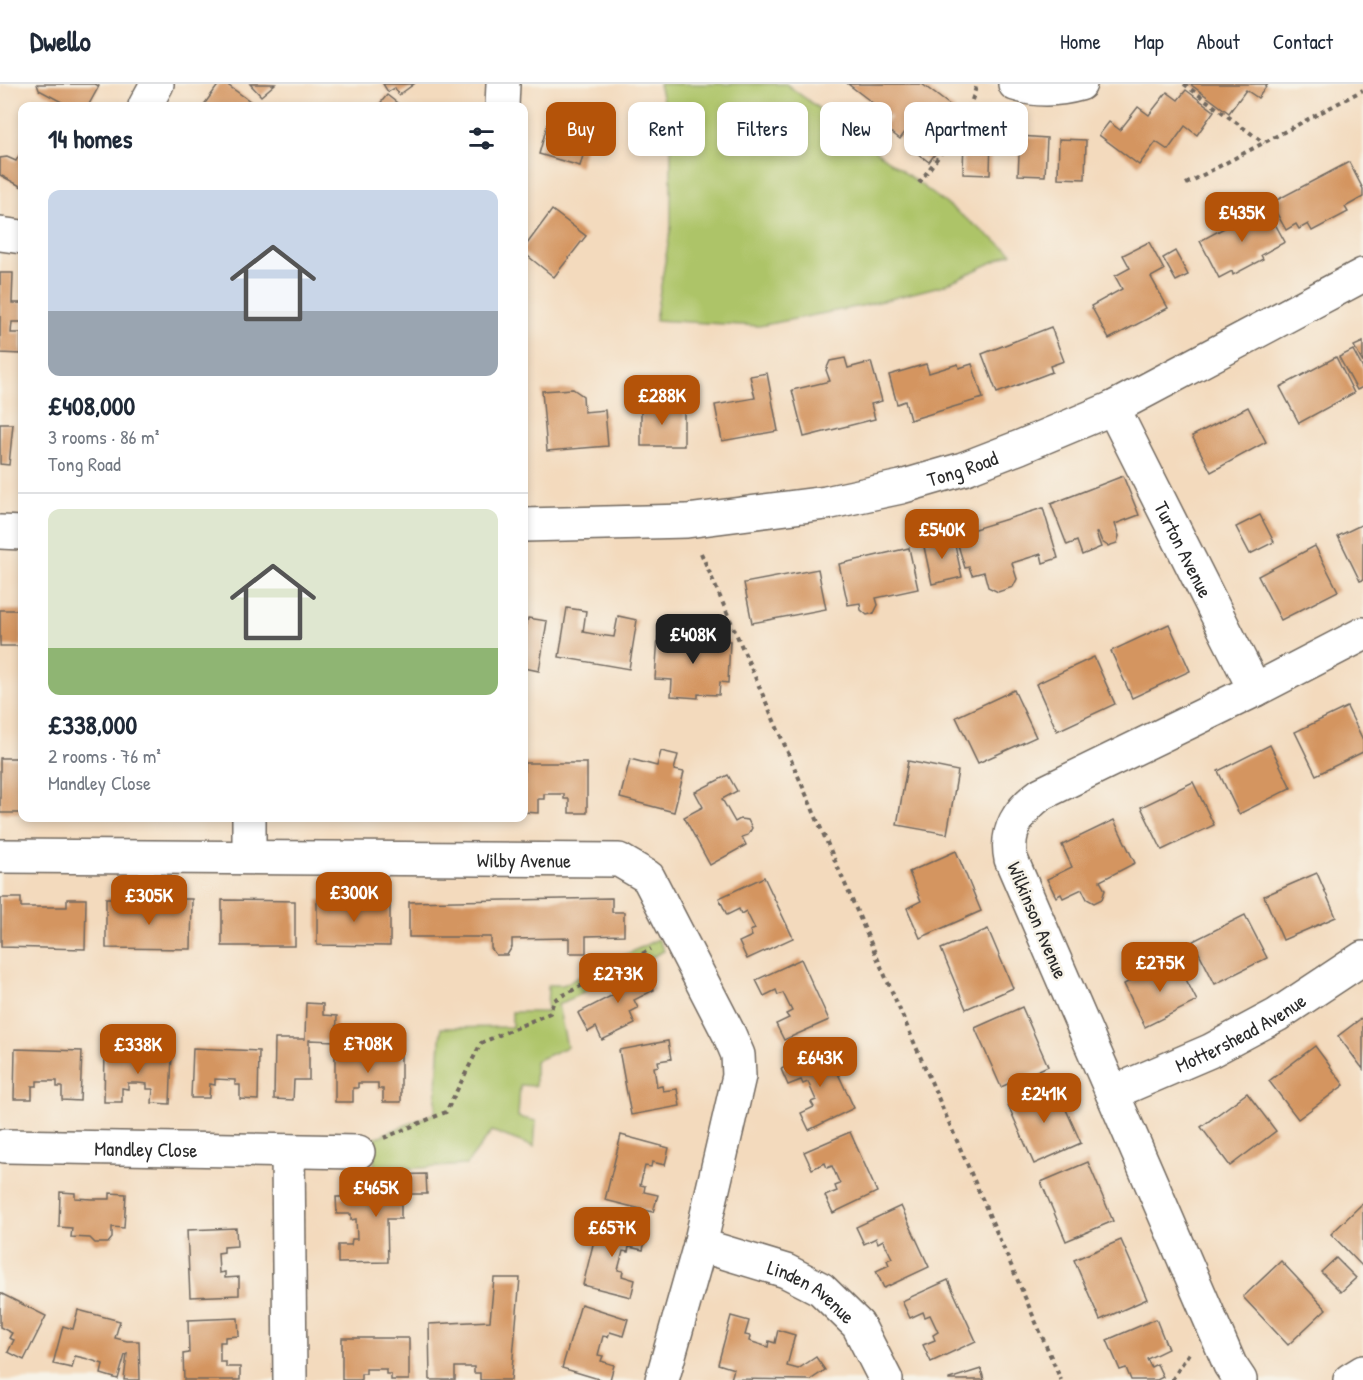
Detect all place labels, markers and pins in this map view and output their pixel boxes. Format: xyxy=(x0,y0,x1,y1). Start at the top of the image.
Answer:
pin: £435K xyxy=(1200,192,1284,243)
pin: £288K xyxy=(620,375,704,426)
pin: £540K xyxy=(900,509,984,560)
pin: £408K xyxy=(651,614,735,665)
pin: £300K xyxy=(312,872,396,923)
pin: £305K xyxy=(107,875,191,926)
pin: £275K xyxy=(1118,942,1202,993)
pin: £273K xyxy=(576,953,660,1004)
pin: £708K xyxy=(326,1023,410,1074)
pin: £338K xyxy=(96,1024,180,1075)
pin: £643K xyxy=(778,1037,862,1088)
pin: £241K xyxy=(1002,1073,1086,1124)
pin: £465K xyxy=(334,1167,418,1218)
pin: £657K xyxy=(570,1207,654,1258)

